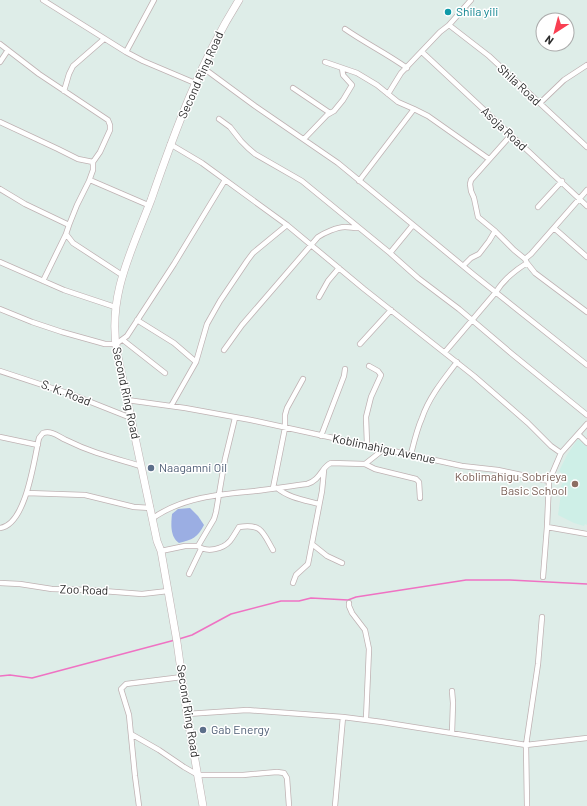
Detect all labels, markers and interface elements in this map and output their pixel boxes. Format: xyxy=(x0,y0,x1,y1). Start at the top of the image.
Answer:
place label: Shila yili xyxy=(456,4,498,18)
marker: Shila yili xyxy=(443,7,453,17)
north arrow xyxy=(535,12,575,52)
street label: Second Ring Road xyxy=(175,29,226,120)
text: N xyxy=(542,33,556,48)
street label: Shila Road xyxy=(495,61,544,108)
street label: Asoja Road xyxy=(479,104,531,153)
street label: Second Ring Road xyxy=(110,346,144,440)
street label: S. K. Road xyxy=(39,376,93,408)
street label: Koblimahigu Avenue xyxy=(331,430,437,466)
place label: Naagamni Oil xyxy=(159,460,227,474)
marker: Naagamni Oil xyxy=(146,463,156,473)
place label: Koblimahigu Sobrieya Basic School xyxy=(455,469,567,497)
marker: Koblimahigu Sobrieya Basic School xyxy=(570,479,580,489)
street label: Zoo Road xyxy=(60,581,109,597)
street label: Second Ring Road xyxy=(175,663,203,758)
place label: Gab Energy xyxy=(211,722,270,736)
marker: Gab Energy xyxy=(198,725,208,735)

